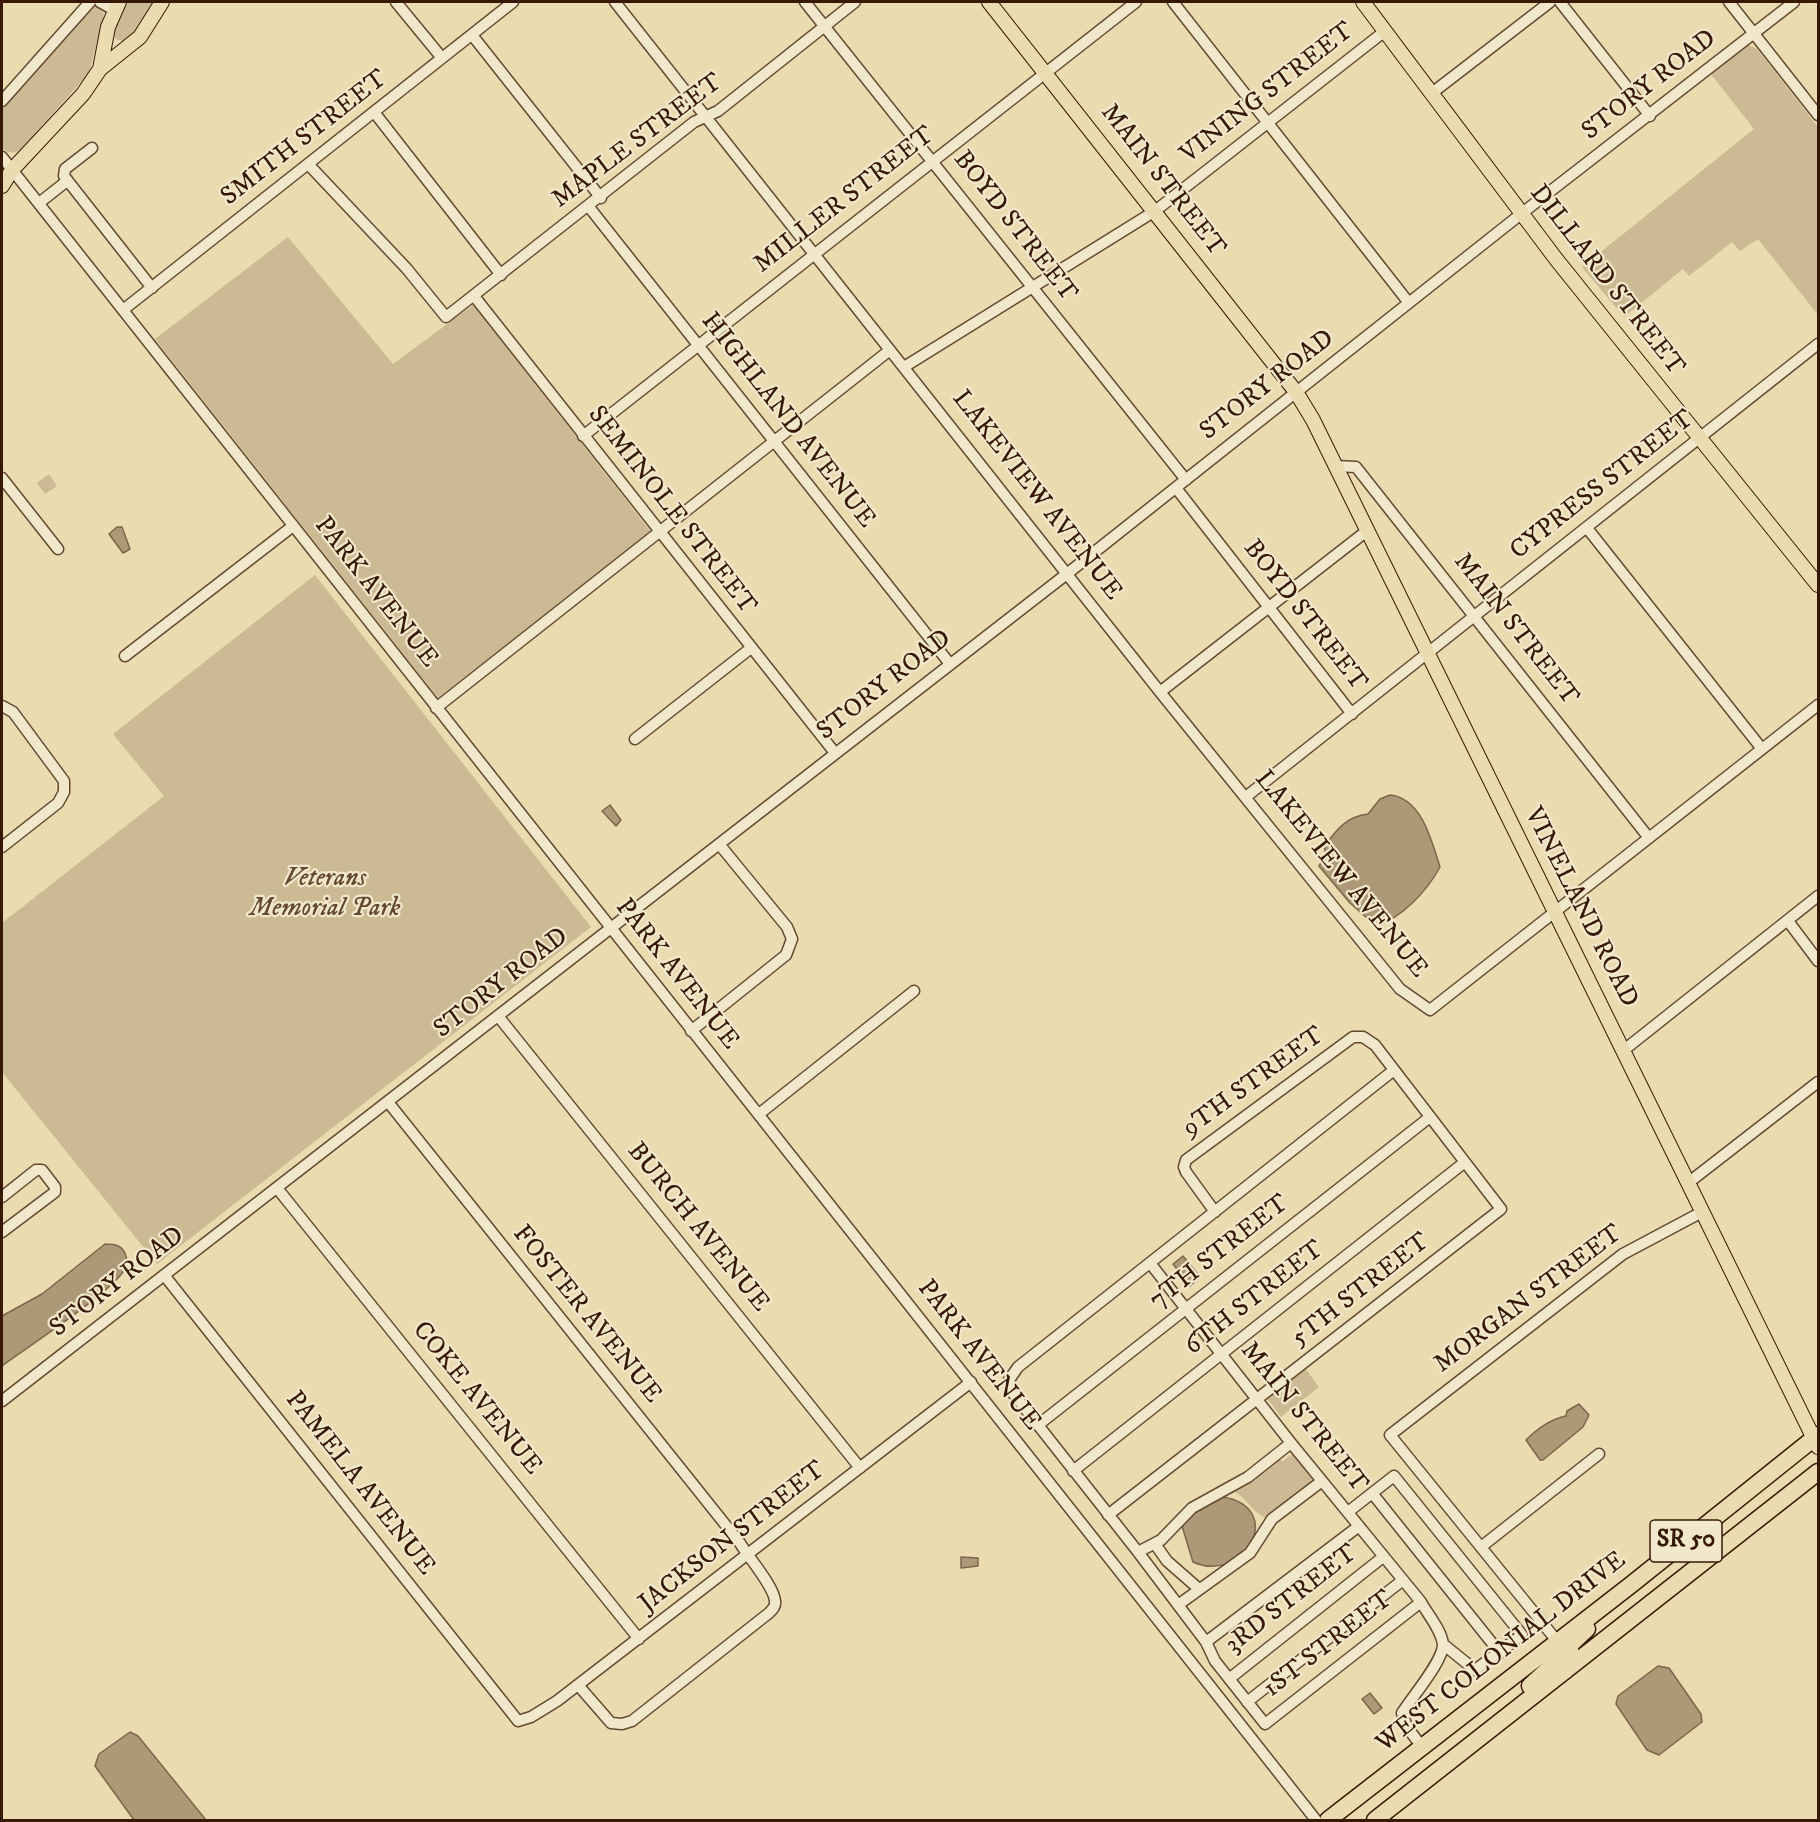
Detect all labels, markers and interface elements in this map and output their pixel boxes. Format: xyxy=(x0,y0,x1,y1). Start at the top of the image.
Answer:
street label: VINING STREET xyxy=(1175,17,1361,171)
street label: STORY ROAD xyxy=(1577,24,1723,148)
street label: SMITH STREET xyxy=(216,64,394,214)
street label: MAPLE STREET xyxy=(547,68,729,216)
street label: MAIN STREET xyxy=(1093,98,1231,264)
street label: MILLER STREET xyxy=(749,121,941,281)
street label: BOYD STREET xyxy=(945,145,1083,309)
street label: DILLARD STREET xyxy=(1522,179,1690,383)
street label: HIGHLAND AVENUE xyxy=(693,307,881,535)
street label: STORY ROAD xyxy=(1195,324,1341,448)
street label: LAKEVIEW AVENUE xyxy=(944,385,1128,607)
street label: SEMINOLE STREET xyxy=(580,401,762,621)
street label: CYPRESS STREET xyxy=(1505,405,1701,567)
street label: PARK AVENUE xyxy=(306,511,444,675)
street label: BOYD STREET xyxy=(1235,534,1373,698)
street label: MAIN STREET xyxy=(1446,547,1584,713)
street label: STORY ROAD xyxy=(812,624,958,748)
street label: LAKEVIEW AVENUE xyxy=(1247,765,1433,985)
street label: VINELAND ROAD xyxy=(1516,803,1644,1013)
park label: Veterans Memorial Park xyxy=(250,864,400,926)
street label: PARK AVENUE xyxy=(607,893,745,1057)
street label: STORY ROAD xyxy=(429,922,575,1046)
street label: 9TH STREET xyxy=(1177,1021,1331,1145)
street label: BURCH AVENUE xyxy=(619,1137,775,1319)
street label: 7TH STREET xyxy=(1144,1189,1296,1317)
street label: MORGAN STREET xyxy=(1429,1219,1629,1381)
street label: FOSTER AVENUE xyxy=(505,1220,667,1410)
street label: STORY ROAD xyxy=(45,1221,191,1345)
street label: 5TH STREET xyxy=(1286,1227,1436,1355)
street label: 6TH STREET xyxy=(1179,1235,1331,1363)
street label: PARK AVENUE xyxy=(909,1274,1047,1438)
street label: COKE AVENUE xyxy=(405,1316,547,1482)
street label: MAIN STREET xyxy=(1233,1336,1373,1500)
street label: PAMELA AVENUE xyxy=(277,1386,441,1582)
street label: JACKSON STREET xyxy=(634,1456,832,1620)
road number: SR 50 xyxy=(1650,1520,1722,1562)
street label: 3RD STREET xyxy=(1220,1539,1364,1661)
street label: WEST COLONIAL DRIVE xyxy=(1371,1546,1633,1760)
street label: 1ST STREET xyxy=(1258,1585,1400,1705)

